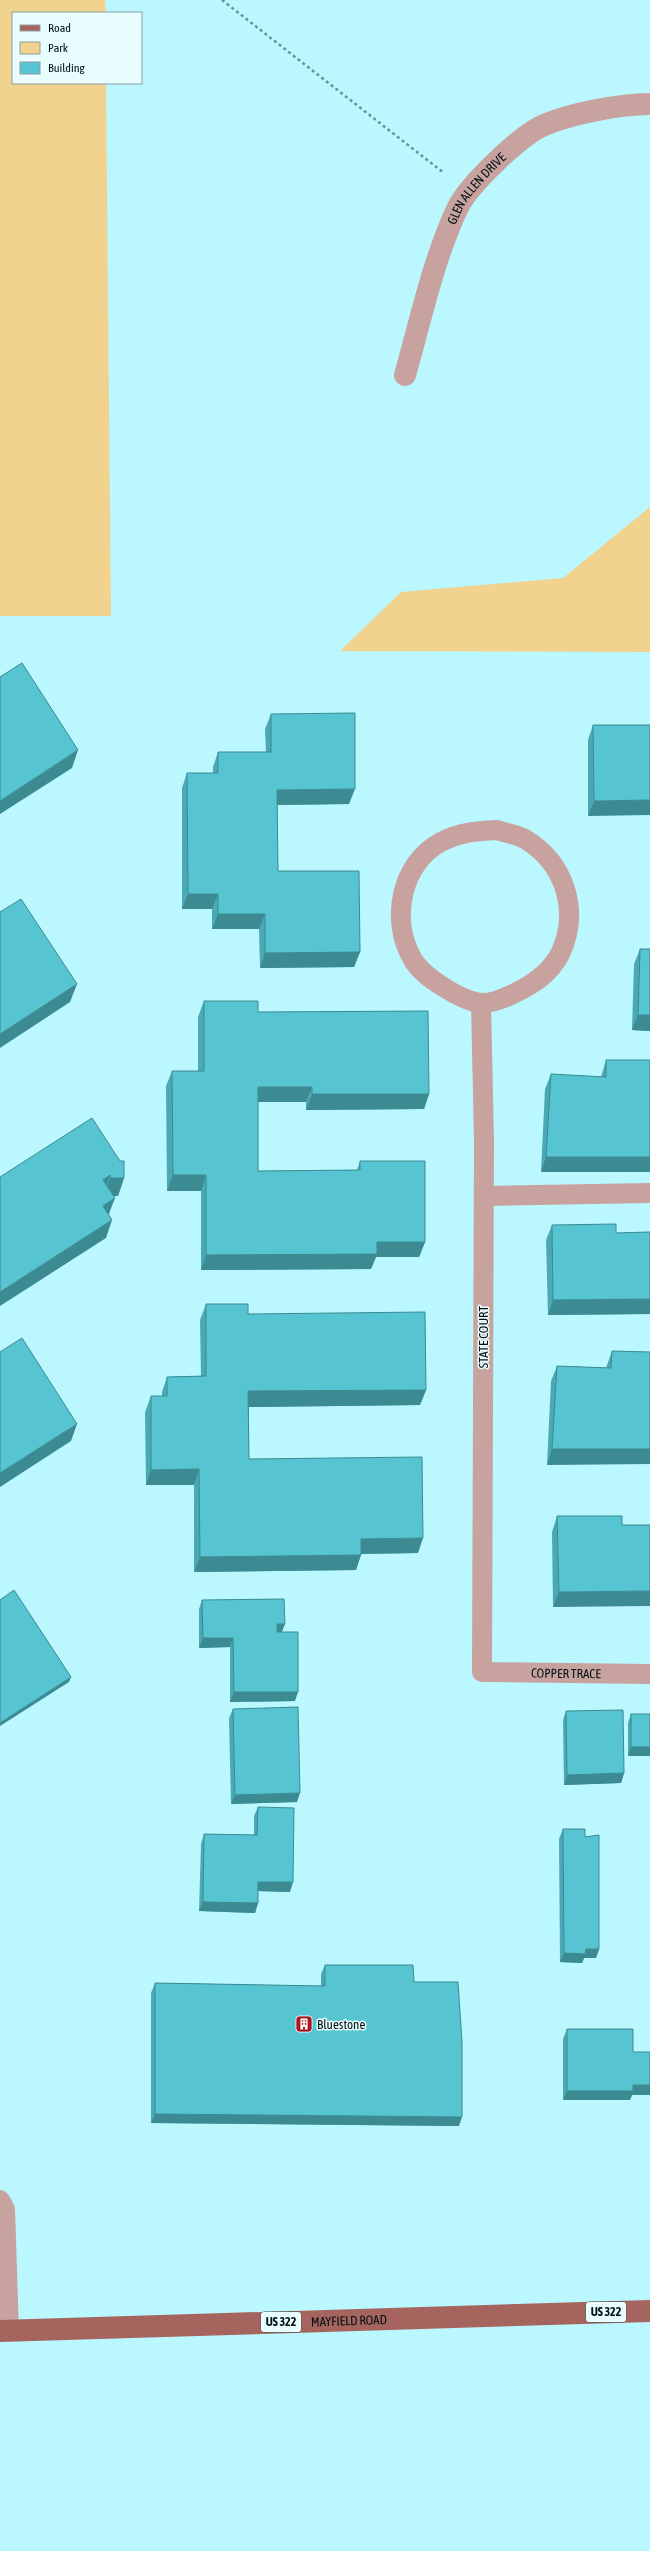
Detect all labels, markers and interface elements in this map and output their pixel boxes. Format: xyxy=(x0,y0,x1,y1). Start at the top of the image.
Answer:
legend xyxy=(12,12,142,84)
text: Road xyxy=(48,21,71,35)
text: Park xyxy=(48,41,69,55)
text: Building xyxy=(48,61,86,75)
street label: GLEN ALLEN DRIVE xyxy=(444,149,509,227)
street label: STATE COURT xyxy=(476,1305,491,1368)
street label: COPPER TRACE xyxy=(531,1666,601,1681)
building icon: Bluestone xyxy=(294,2014,314,2034)
place label: Bluestone xyxy=(317,2017,365,2032)
road number: US 322 xyxy=(586,2302,626,2322)
road number: US 322 xyxy=(261,2312,301,2332)
street label: MAYFIELD ROAD xyxy=(311,2312,387,2329)

